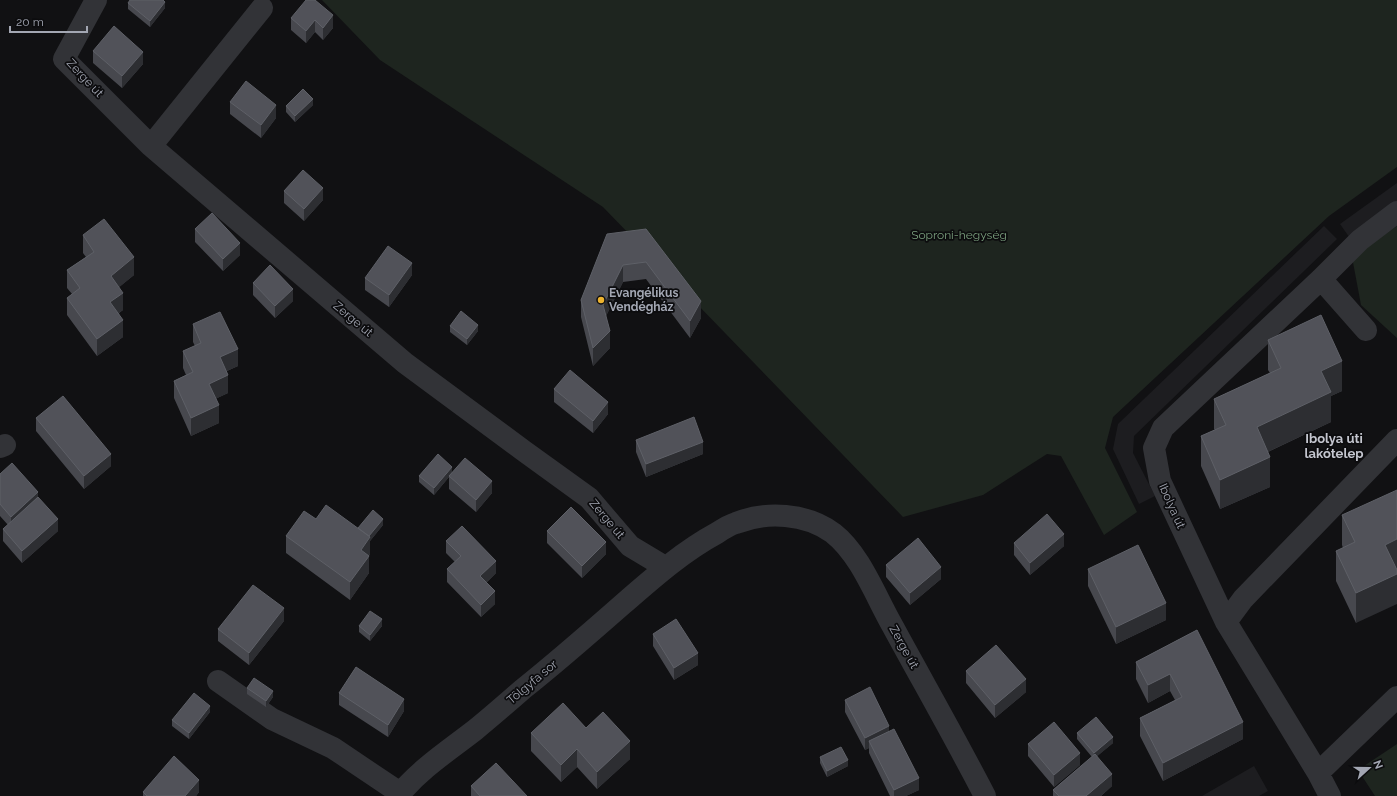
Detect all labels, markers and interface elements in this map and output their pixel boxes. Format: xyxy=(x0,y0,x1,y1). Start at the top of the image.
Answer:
scale bar xyxy=(10,8,87,34)
text: 20 m xyxy=(16,15,44,29)
street label: Zerge út xyxy=(64,56,106,100)
park label: Soproni-hegység xyxy=(911,228,1007,242)
place label: Evangélikus Vendégház xyxy=(609,286,678,314)
marker: Evangélikus Vendégház xyxy=(596,295,606,305)
street label: Zerge út xyxy=(330,298,376,340)
district label: Ibolya úti lakótelep xyxy=(1304,431,1364,461)
street label: Ibolya út xyxy=(1156,481,1188,531)
street label: Zerge út xyxy=(586,496,628,542)
street label: Zerge út xyxy=(886,623,922,671)
street label: Tölgyfa sor xyxy=(504,657,560,707)
north arrow xyxy=(1349,748,1389,788)
text: N xyxy=(1370,758,1385,771)

